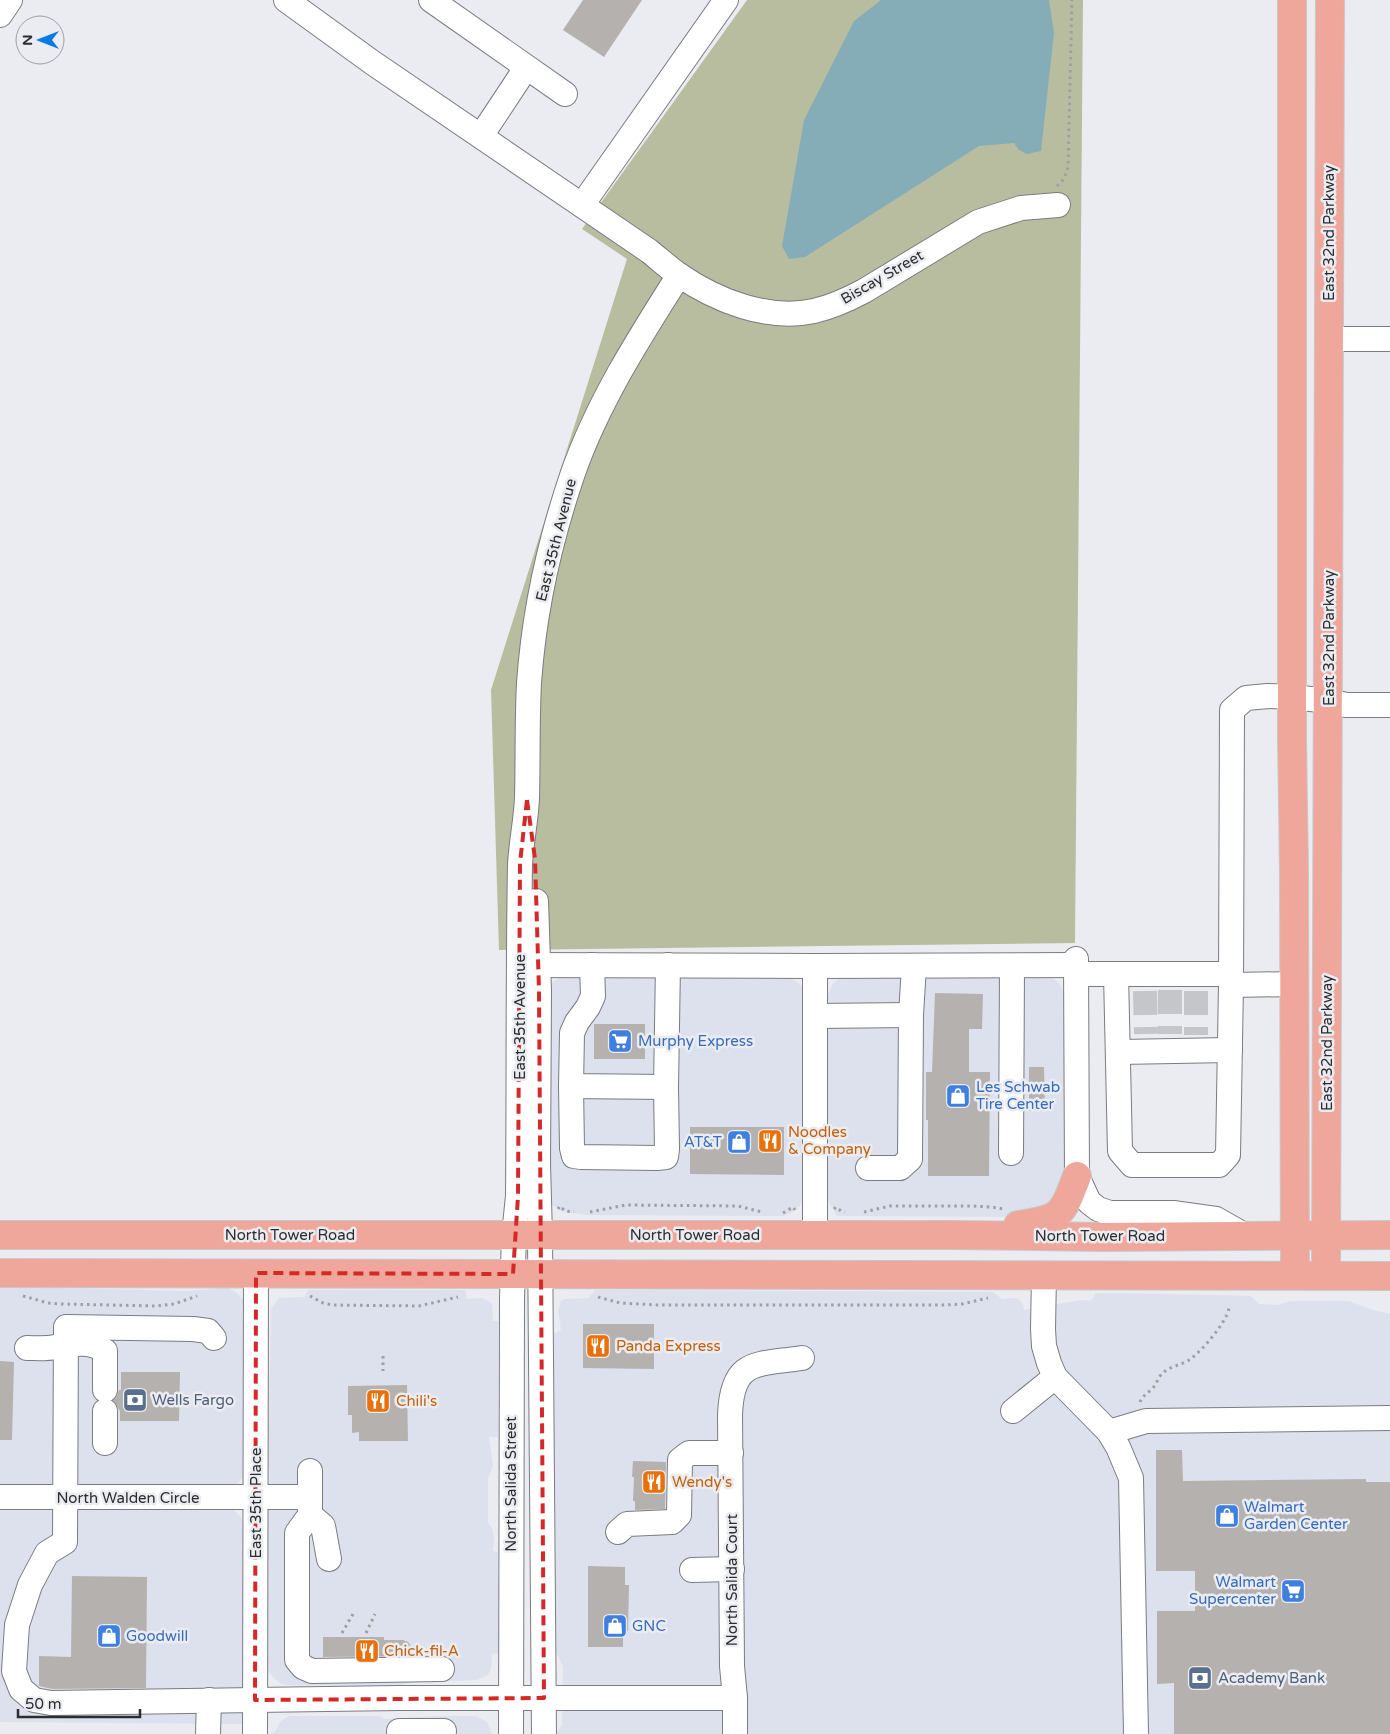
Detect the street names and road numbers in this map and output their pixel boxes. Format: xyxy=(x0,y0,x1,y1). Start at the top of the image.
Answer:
street label: East 32nd Parkway xyxy=(1320,165,1338,301)
street label: Biscay Street xyxy=(838,246,927,308)
street label: East 35th Avenue xyxy=(532,477,580,603)
street label: East 32nd Parkway xyxy=(1320,570,1338,706)
street label: East 35th Avenue xyxy=(511,954,529,1080)
street label: East 32nd Parkway xyxy=(1318,975,1336,1111)
street label: North Tower Road xyxy=(225,1226,355,1244)
street label: North Tower Road xyxy=(630,1226,760,1244)
street label: North Tower Road xyxy=(1035,1227,1165,1245)
street label: North Salida Street xyxy=(502,1416,520,1552)
street label: East 35th Place xyxy=(247,1448,265,1558)
street label: North Walden Circle xyxy=(56,1489,200,1507)
street label: North Salida Court xyxy=(723,1514,741,1646)

